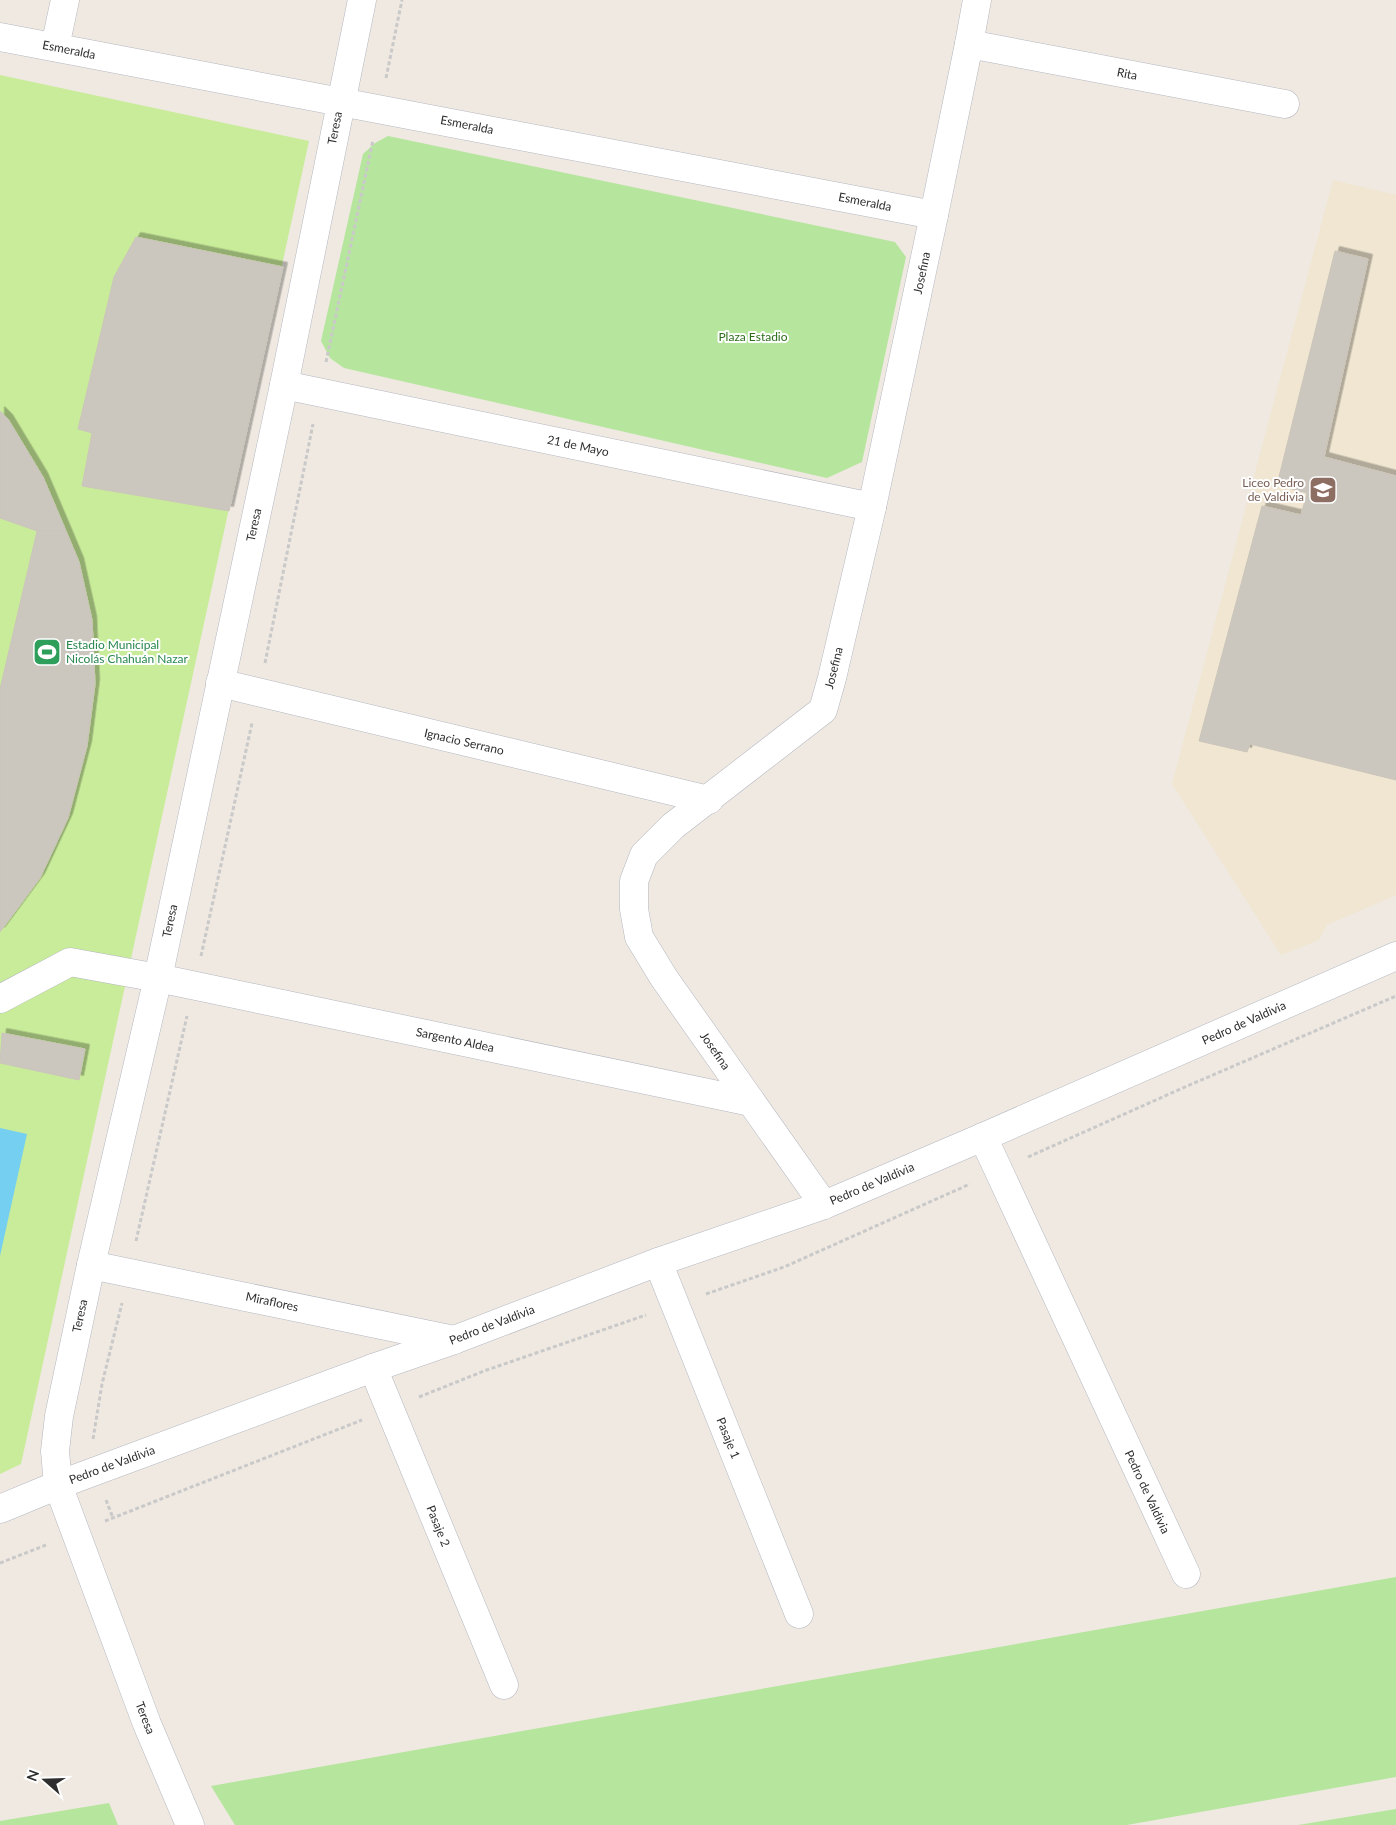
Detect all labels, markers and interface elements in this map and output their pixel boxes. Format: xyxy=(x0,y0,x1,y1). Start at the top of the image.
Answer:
street label: Esmeralda xyxy=(41,37,97,62)
street label: Rita xyxy=(1116,64,1139,83)
street label: Teresa xyxy=(324,110,345,146)
street label: Esmeralda xyxy=(439,112,495,137)
street label: Esmeralda xyxy=(837,189,893,214)
street label: Josefina xyxy=(910,250,933,295)
park label: Plaza Estadio xyxy=(718,329,788,344)
street label: 21 de Mayo xyxy=(546,432,611,459)
place label: Liceo Pedro de Valdivia xyxy=(1242,475,1304,504)
school or university icon: Liceo Pedro de Valdivia xyxy=(1308,475,1338,505)
street label: Teresa xyxy=(243,507,264,543)
sports icon: Estadio Municipal Nicolás Chahuán Nazar xyxy=(32,637,62,667)
place label: Estadio Municipal Nicolás Chahuán Nazar xyxy=(66,637,189,666)
street label: Josefina xyxy=(821,645,846,690)
street label: Ignacio Serrano xyxy=(423,725,506,758)
street label: Teresa xyxy=(159,903,180,939)
street label: Pedro de Valdivia xyxy=(1199,997,1288,1048)
street label: Sargento Aldea xyxy=(415,1024,496,1055)
street label: Josefina xyxy=(697,1029,734,1073)
street label: Pedro de Valdivia xyxy=(827,1159,916,1208)
street label: Miraflores xyxy=(244,1289,300,1314)
street label: Teresa xyxy=(69,1298,90,1334)
street label: Pedro de Valdivia xyxy=(447,1301,537,1348)
street label: Pasaje 1 xyxy=(713,1415,744,1461)
street label: Pedro de Valdivia xyxy=(67,1442,157,1487)
street label: Pedro de Valdivia xyxy=(1122,1448,1173,1536)
street label: Pasaje 2 xyxy=(423,1503,454,1549)
street label: Teresa xyxy=(132,1699,158,1736)
north arrow xyxy=(20,1755,70,1805)
text: N xyxy=(22,1767,42,1783)

